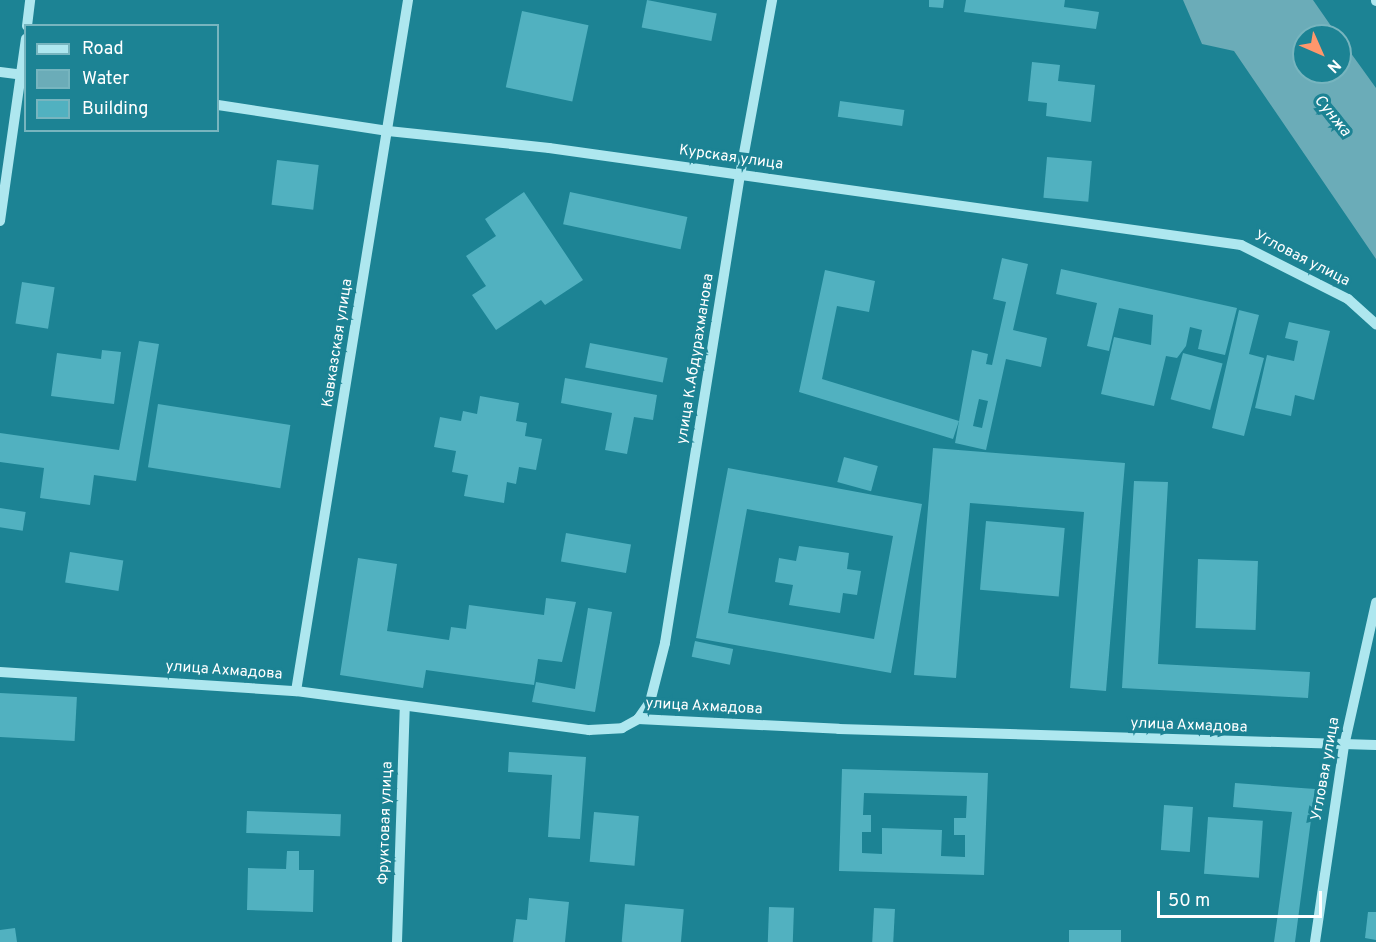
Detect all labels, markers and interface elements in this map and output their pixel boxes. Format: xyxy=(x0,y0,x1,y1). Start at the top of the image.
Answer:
legend xyxy=(24,24,219,132)
north arrow xyxy=(1292,24,1352,84)
text: Road xyxy=(82,38,124,61)
text: N xyxy=(1322,54,1344,76)
text: Water xyxy=(82,68,129,91)
water label: Сунжа xyxy=(1309,91,1355,141)
text: Building xyxy=(82,98,148,121)
street label: Курская улица xyxy=(678,142,784,174)
street label: Угловая улица xyxy=(1251,227,1353,291)
street label: улица К.Абдурахманова xyxy=(674,272,718,446)
street label: Кавказская улица xyxy=(319,277,357,409)
street label: улица Ахмадова xyxy=(165,658,283,684)
street label: улица Ахмадова xyxy=(645,695,763,719)
street label: улица Ахмадова xyxy=(1130,715,1248,737)
street label: Угловая улица xyxy=(1308,716,1344,822)
street label: Фруктовая улица xyxy=(375,761,397,885)
scale bar xyxy=(1160,879,1325,917)
text: 50 m xyxy=(1168,890,1210,913)

